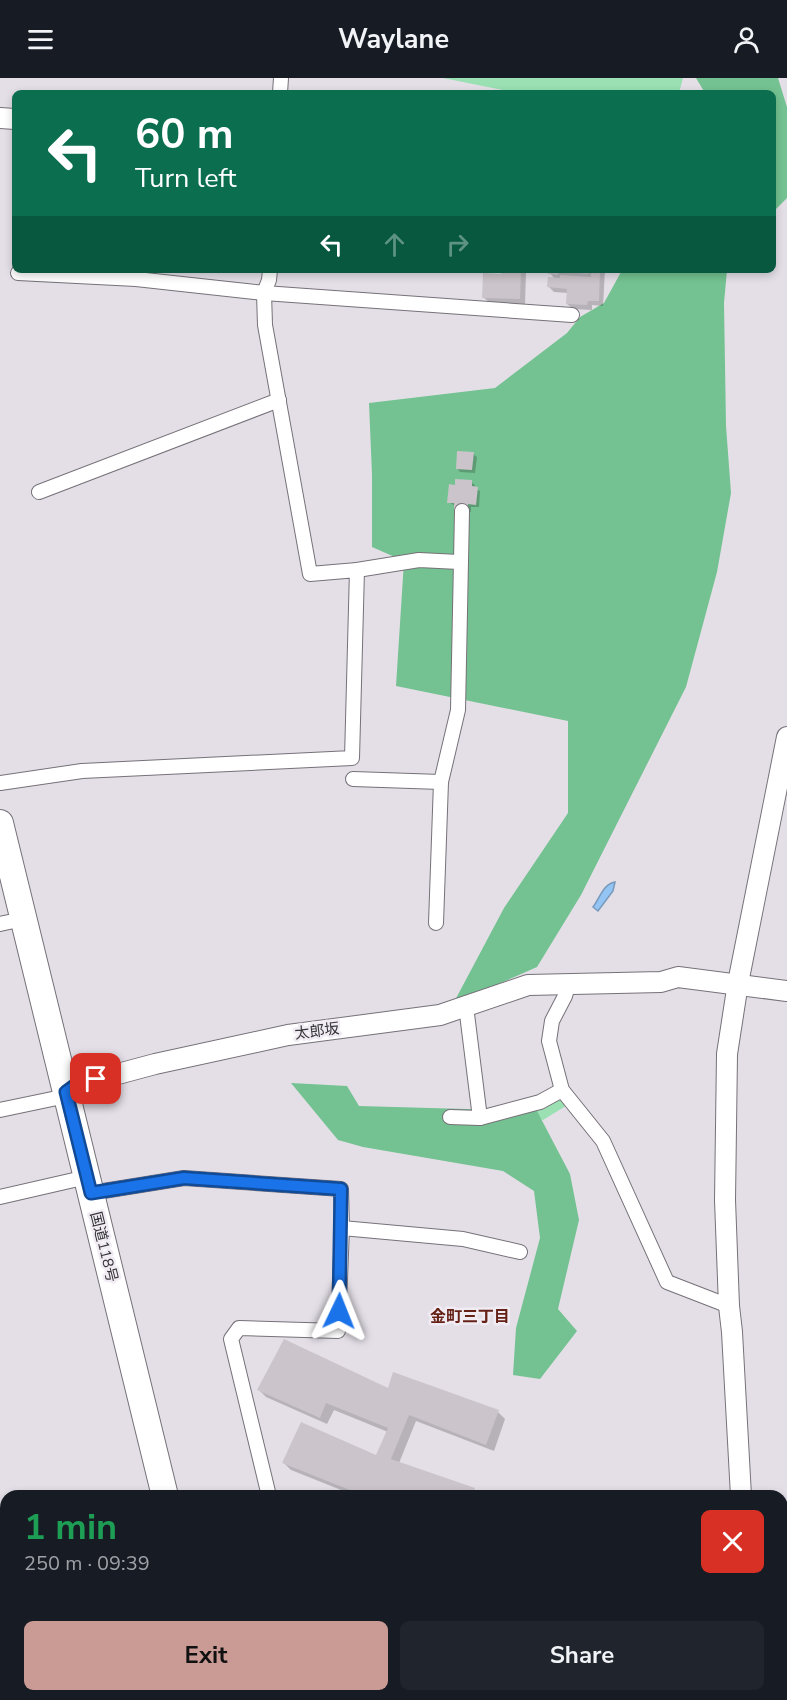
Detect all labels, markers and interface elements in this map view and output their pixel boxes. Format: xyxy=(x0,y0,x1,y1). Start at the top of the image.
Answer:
text: Waylane xyxy=(338,21,449,58)
icon: menu xyxy=(24,23,57,56)
icon: person xyxy=(730,23,763,56)
text: 60 m xyxy=(135,106,234,163)
icon: left xyxy=(36,114,114,192)
text: Turn left xyxy=(135,160,236,197)
icon: left xyxy=(315,228,348,261)
icon: ahead xyxy=(378,228,411,261)
icon: right xyxy=(441,228,474,261)
street label: 太郎坂 xyxy=(293,1018,341,1044)
pin xyxy=(70,1053,121,1104)
icon: arrive xyxy=(79,1062,112,1095)
street label: 国道118号 xyxy=(86,1210,122,1284)
position arrow xyxy=(307,1279,371,1343)
district label: 金町三丁目 xyxy=(430,1306,510,1328)
text: 1 min xyxy=(24,1503,117,1552)
button: close xyxy=(701,1510,764,1573)
text: 250 m · 09:39 xyxy=(24,1550,150,1577)
button: Exit xyxy=(24,1621,388,1690)
button: Share xyxy=(400,1621,764,1690)

